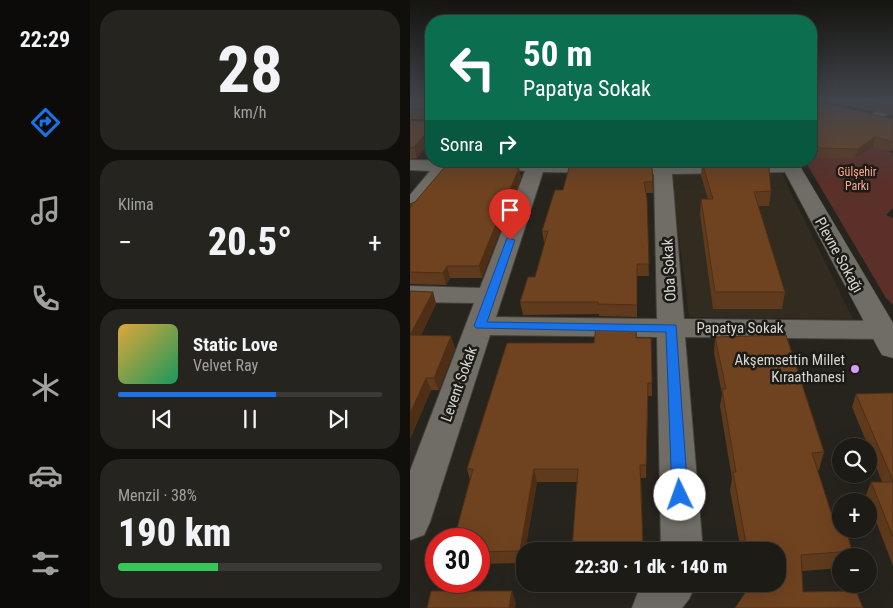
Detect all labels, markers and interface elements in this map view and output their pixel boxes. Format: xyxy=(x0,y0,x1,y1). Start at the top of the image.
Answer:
text: 22:29 xyxy=(20,27,70,52)
text: 28 xyxy=(217,32,283,108)
text: 50 m xyxy=(523,34,592,75)
icon: left xyxy=(440,35,505,100)
text: Papatya Sokak xyxy=(523,76,651,101)
text: km/h xyxy=(234,103,266,122)
icon: directions xyxy=(28,105,63,140)
icon: right xyxy=(493,130,521,158)
text: Sonra xyxy=(440,133,483,156)
park label: Gülşehir Parkı xyxy=(838,165,877,193)
pin xyxy=(489,189,531,240)
icon: music xyxy=(28,193,63,228)
text: Klima xyxy=(118,195,154,214)
icon: arrive xyxy=(496,196,524,224)
street label: Plevne Sokağı xyxy=(811,214,867,296)
text: 20.5° xyxy=(208,220,292,264)
text: − xyxy=(118,226,132,259)
text: + xyxy=(368,226,382,259)
street label: Oba Sokak xyxy=(658,238,680,302)
icon: phone xyxy=(28,281,63,316)
street label: Papatya Sokak xyxy=(696,319,784,337)
text: Static Love xyxy=(193,333,278,356)
street label: Levent Sokak xyxy=(437,344,481,424)
place label: Akşemsettin Millet Kıraathanesi xyxy=(734,351,845,386)
text: Velvet Ray xyxy=(193,356,258,375)
marker: Akşemsettin Millet Kıraathanesi xyxy=(849,363,861,375)
icon: climate xyxy=(28,370,63,405)
icon: previous xyxy=(148,405,176,433)
icon: pause xyxy=(236,405,264,433)
icon: next xyxy=(324,405,352,433)
map controls xyxy=(832,438,877,593)
button: search xyxy=(832,438,877,483)
icon: car xyxy=(28,458,63,493)
position arrow xyxy=(653,468,705,520)
text: Menzil · 38% xyxy=(118,486,197,505)
button: + xyxy=(832,493,877,538)
text: 190 km xyxy=(118,511,231,555)
speed limit sign: 30 xyxy=(425,528,490,593)
icon: filters xyxy=(28,546,63,581)
button: − xyxy=(832,548,877,593)
text: 22:30 · 1 dk · 140 m xyxy=(575,555,727,578)

